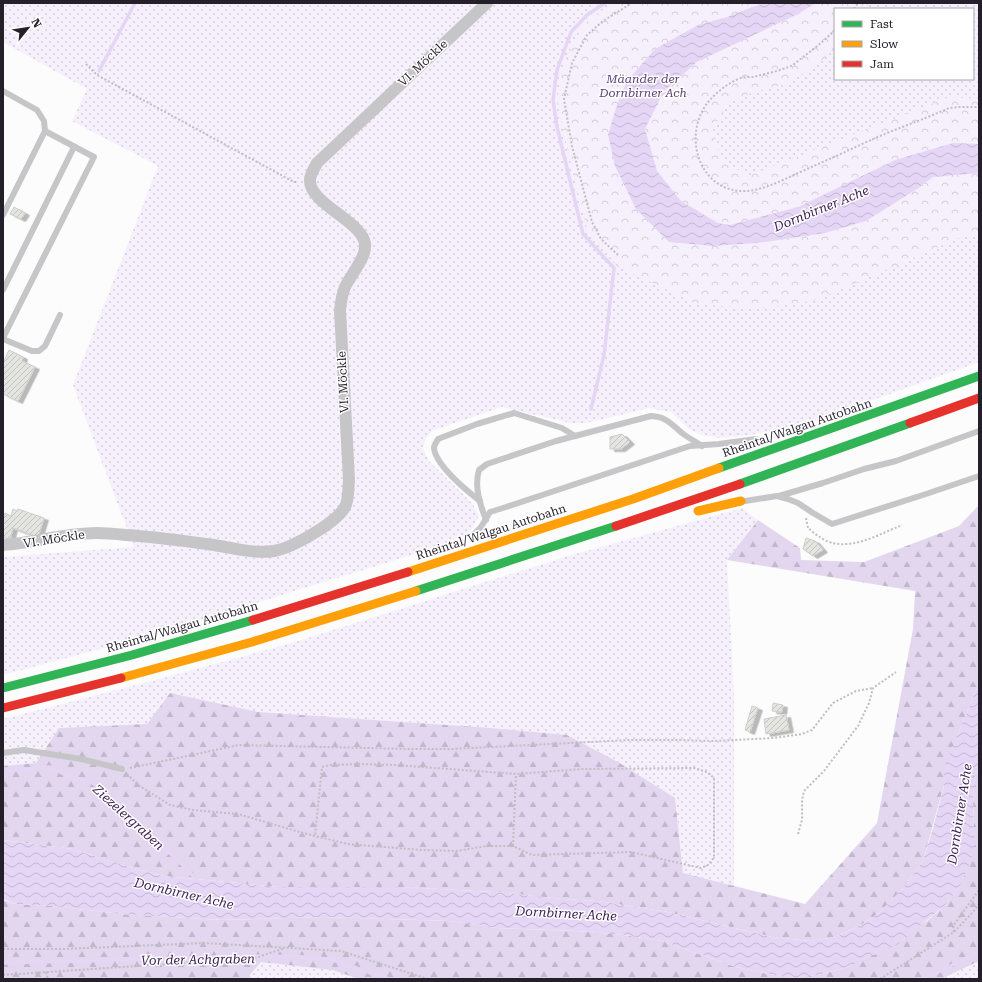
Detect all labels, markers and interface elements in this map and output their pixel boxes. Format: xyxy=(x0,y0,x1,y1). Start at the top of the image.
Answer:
north arrow xyxy=(8,8,48,48)
legend xyxy=(834,8,974,80)
text: N xyxy=(28,16,44,31)
text: Fast xyxy=(870,17,894,31)
street label: VI. Möckle xyxy=(396,36,451,89)
text: Slow xyxy=(870,37,898,51)
text: Jam xyxy=(870,57,894,71)
park label: Mäander der Dornbirner Ach xyxy=(598,72,687,100)
water label: Dornbirner Ache xyxy=(770,182,871,235)
street label: VI. Möckle xyxy=(334,350,352,413)
street label: Rheintal/Walgau Autobahn xyxy=(720,396,874,460)
street label: Rheintal/Walgau Autobahn xyxy=(414,501,568,563)
street label: VI. Möckle xyxy=(22,527,86,551)
street label: Rheintal/Walgau Autobahn xyxy=(105,599,260,655)
water label: Dornbirner Ache xyxy=(944,762,975,866)
water label: Ziezelergraben xyxy=(89,781,167,853)
water label: Dornbirner Ache xyxy=(132,875,235,912)
water label: Dornbirner Ache xyxy=(514,903,618,924)
water label: Vor der Achgraben xyxy=(141,951,255,968)

